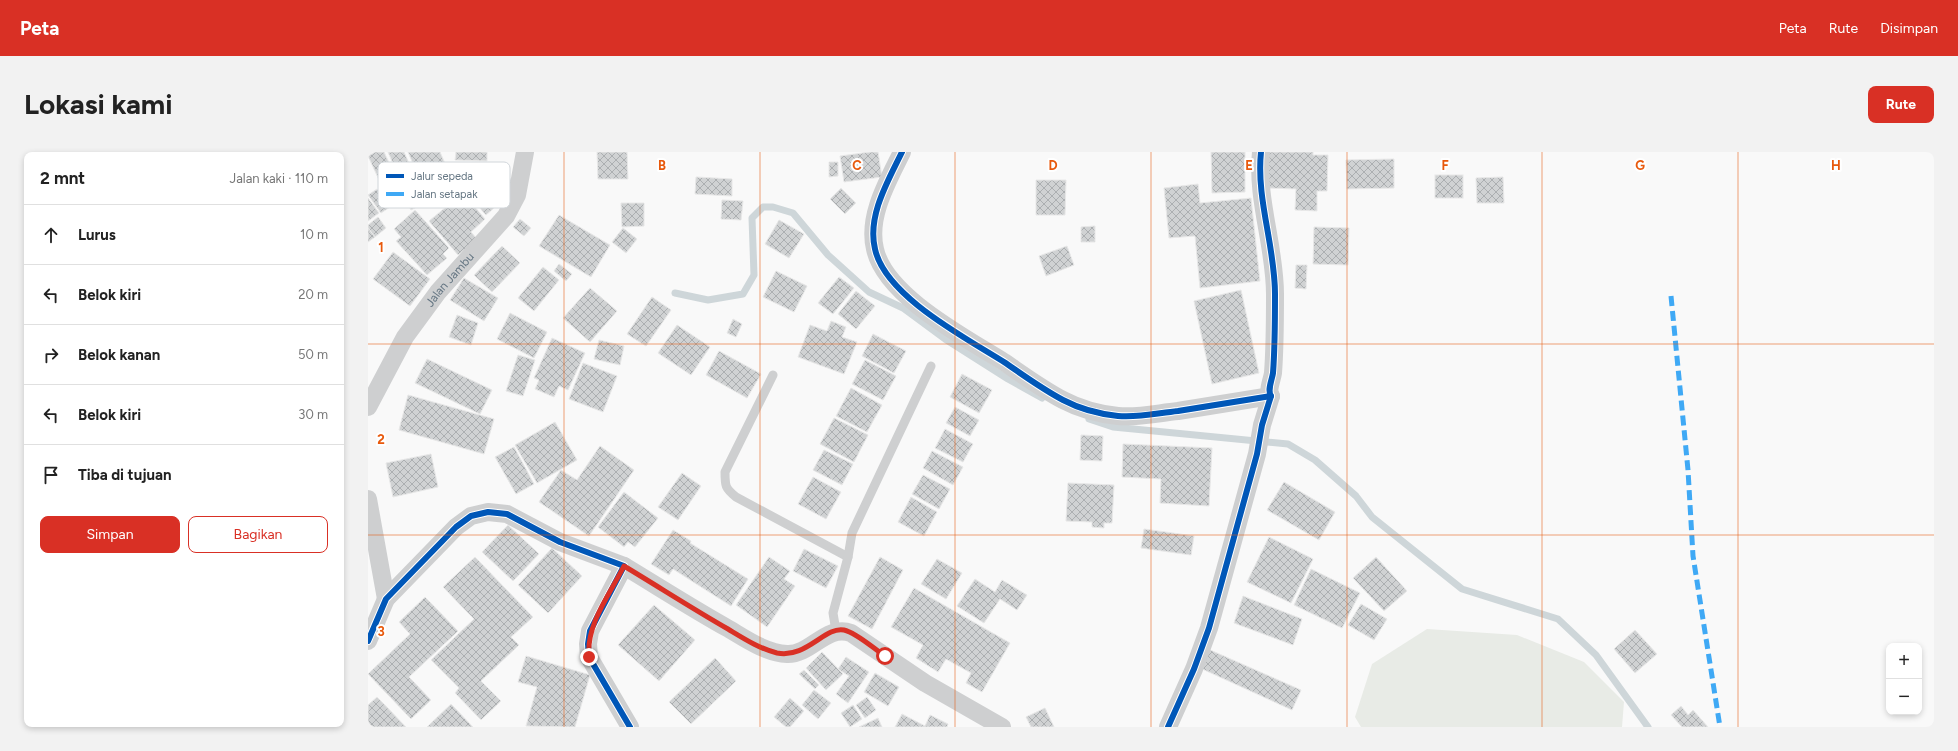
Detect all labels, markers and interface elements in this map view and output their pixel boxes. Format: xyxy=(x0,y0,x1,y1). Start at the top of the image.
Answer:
text: Peta xyxy=(20,17,59,40)
text: Peta xyxy=(1779,20,1807,37)
text: Rute xyxy=(1829,20,1858,37)
text: Disimpan xyxy=(1880,20,1938,37)
button: Rute xyxy=(1868,86,1934,123)
text: Lokasi kami xyxy=(24,87,173,121)
text: B xyxy=(658,158,666,173)
text: C xyxy=(852,158,862,173)
text: D xyxy=(1048,158,1058,173)
text: E xyxy=(1245,158,1253,173)
text: F xyxy=(1441,158,1449,173)
text: G xyxy=(1635,158,1645,173)
text: H xyxy=(1831,158,1841,173)
legend xyxy=(378,162,510,208)
text: 2 mnt xyxy=(40,168,85,188)
text: Jalur sepeda xyxy=(411,170,473,183)
text: Jalan kaki · 110 m xyxy=(230,171,328,186)
text: Jalan setapak xyxy=(411,188,478,201)
icon: ahead xyxy=(40,224,62,246)
text: Lurus xyxy=(78,226,116,244)
text: 10 m xyxy=(300,227,328,242)
text: 1 xyxy=(378,240,384,255)
street label: Jalan Jambu xyxy=(423,250,477,309)
icon: left xyxy=(40,284,62,306)
text: Belok kiri xyxy=(78,286,141,304)
text: 20 m xyxy=(298,287,328,302)
icon: right xyxy=(40,344,62,366)
text: Belok kanan xyxy=(78,346,160,364)
text: 50 m xyxy=(298,347,328,362)
icon: left xyxy=(40,404,62,426)
text: Belok kiri xyxy=(78,406,141,424)
text: 30 m xyxy=(298,407,328,422)
text: 2 xyxy=(377,432,385,447)
icon: arrive xyxy=(40,464,62,486)
text: Tiba di tujuan xyxy=(78,466,172,484)
button: Simpan xyxy=(40,516,180,553)
button: Bagikan xyxy=(188,516,328,553)
text: 3 xyxy=(377,624,385,639)
map controls xyxy=(1886,643,1922,715)
button: + xyxy=(1886,643,1922,679)
route start xyxy=(876,647,894,665)
route end xyxy=(580,648,598,666)
button: − xyxy=(1886,679,1922,715)

